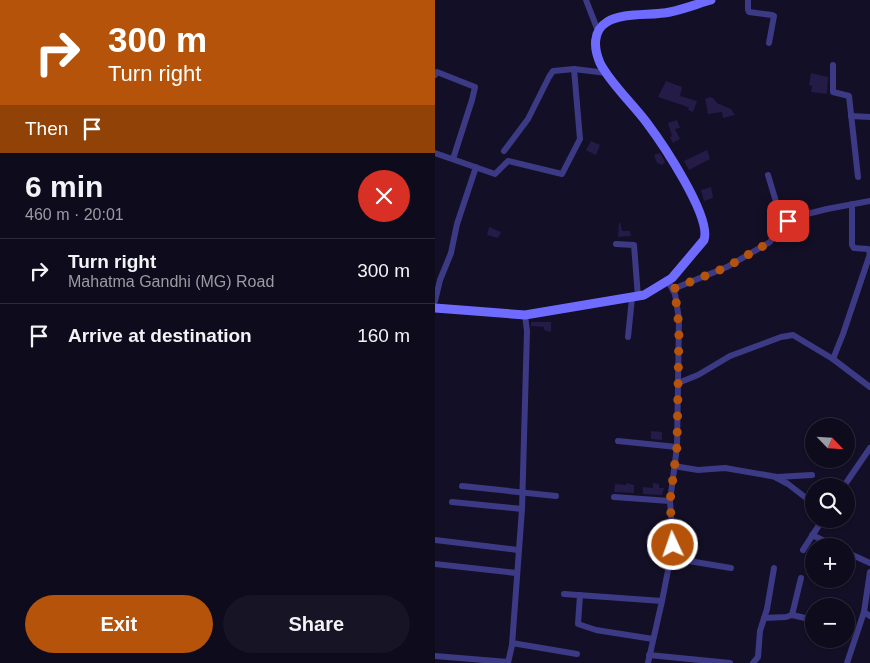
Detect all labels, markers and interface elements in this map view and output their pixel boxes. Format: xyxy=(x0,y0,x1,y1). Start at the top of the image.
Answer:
icon: right xyxy=(25,20,90,85)
text: 300 m xyxy=(108,20,207,59)
text: Turn right xyxy=(108,61,201,86)
icon: arrive xyxy=(78,115,106,143)
text: Then xyxy=(25,118,68,139)
text: 6 min xyxy=(25,170,103,203)
button: close xyxy=(358,170,410,222)
pin xyxy=(767,200,809,242)
text: 460 m · 20:01 xyxy=(25,206,124,223)
icon: arrive xyxy=(774,207,802,235)
text: Turn right xyxy=(68,251,156,272)
icon: right xyxy=(25,257,53,285)
text: 300 m xyxy=(357,260,410,281)
text: Mahatma Gandhi (MG) Road xyxy=(68,273,274,290)
icon: arrive xyxy=(25,322,53,350)
text: Arrive at destination xyxy=(68,325,252,346)
text: 160 m xyxy=(357,325,410,346)
north arrow xyxy=(805,418,855,468)
map controls xyxy=(805,418,855,648)
button: search xyxy=(805,478,855,528)
position arrow xyxy=(646,518,698,570)
button: + xyxy=(805,538,855,588)
button: Exit xyxy=(25,595,213,653)
button: Share xyxy=(223,595,410,653)
button: − xyxy=(805,598,855,648)

